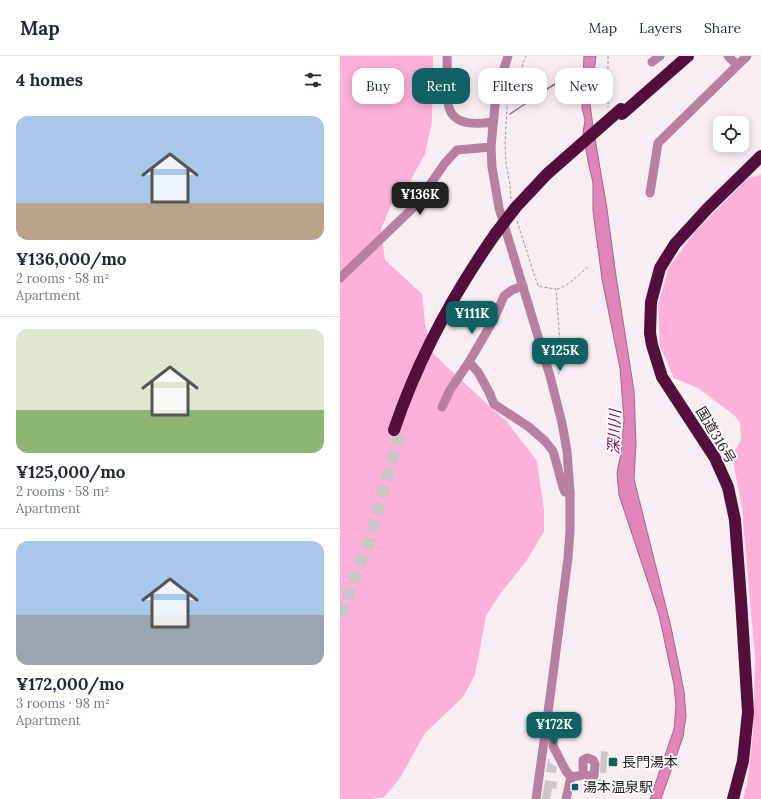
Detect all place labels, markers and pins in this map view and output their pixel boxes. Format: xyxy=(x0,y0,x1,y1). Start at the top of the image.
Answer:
pin: ¥136K xyxy=(392,182,448,216)
pin: ¥111K xyxy=(444,301,500,335)
pin: ¥125K xyxy=(532,338,588,372)
pin: ¥172K xyxy=(526,712,582,746)
place label: 長門湯本 xyxy=(622,753,678,771)
marker: 長門湯本 xyxy=(607,756,619,768)
place label: 湯本温泉駅 xyxy=(583,778,653,796)
marker: 湯本温泉駅 xyxy=(570,782,580,792)

